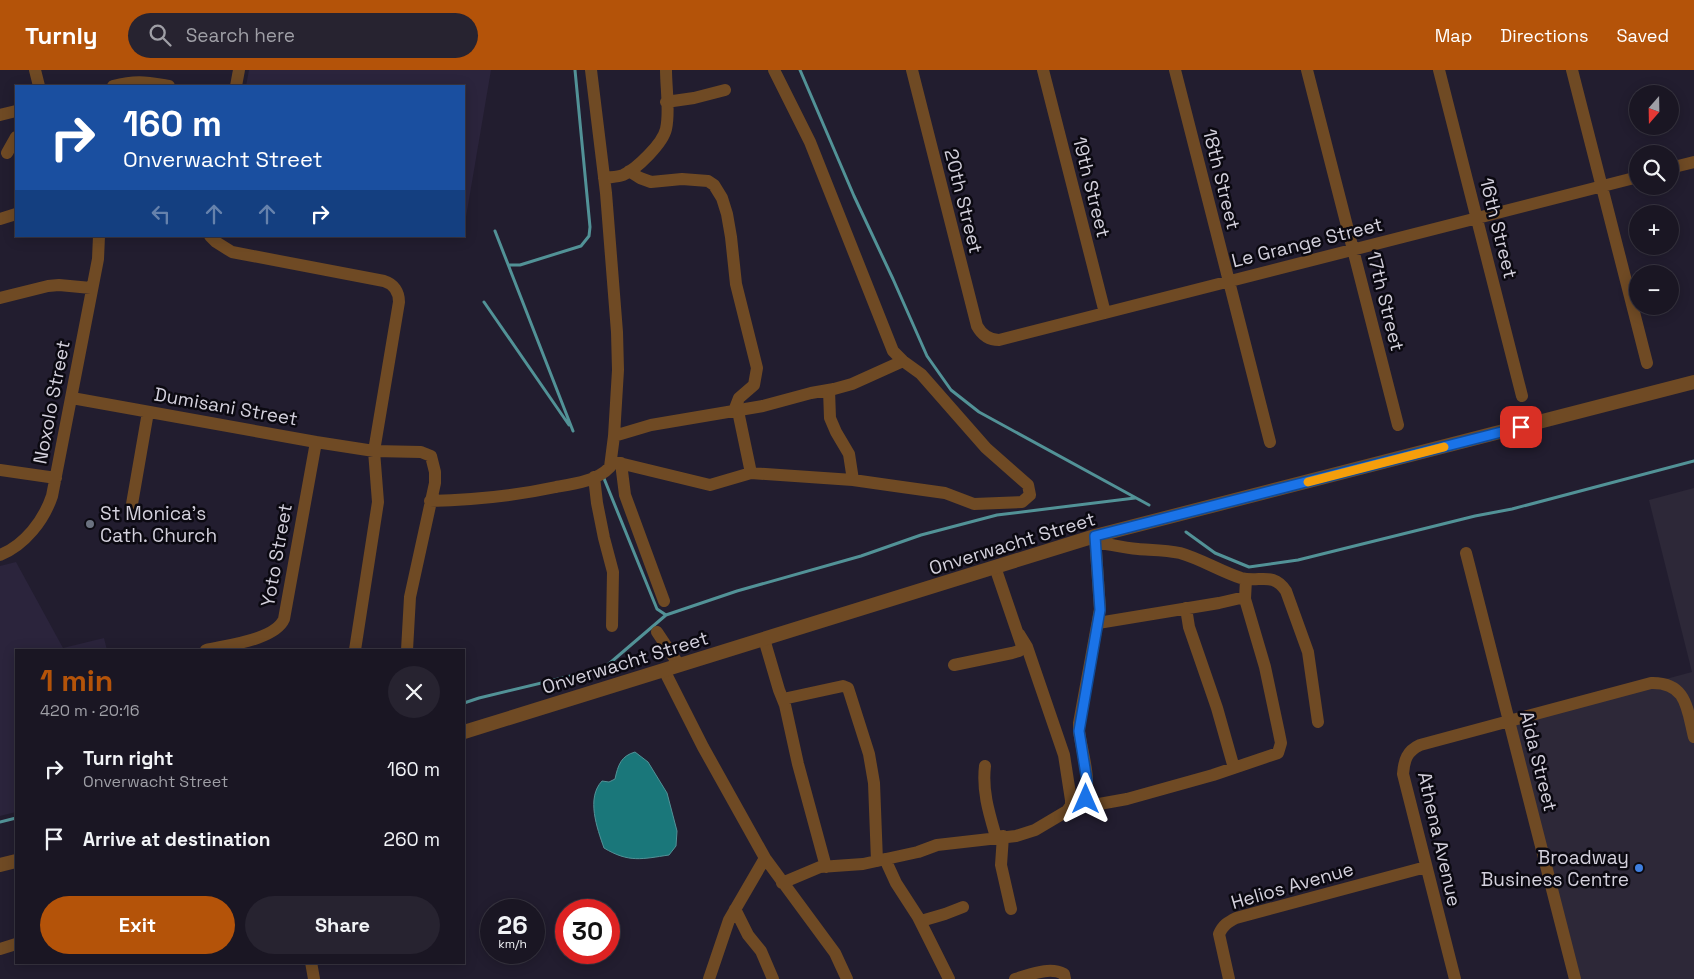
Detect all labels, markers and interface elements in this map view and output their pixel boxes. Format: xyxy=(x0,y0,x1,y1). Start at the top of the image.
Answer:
search box xyxy=(128,13,478,58)
text: Turnly xyxy=(25,20,98,51)
icon: search xyxy=(146,21,174,49)
text: Search here xyxy=(186,23,295,48)
text: Map xyxy=(1435,24,1472,47)
text: Directions xyxy=(1500,24,1589,47)
text: Saved xyxy=(1617,24,1669,47)
north arrow xyxy=(1629,85,1679,135)
map controls xyxy=(1629,85,1679,315)
text: 160 m xyxy=(123,102,222,146)
icon: right xyxy=(40,105,105,170)
street label: 18th Street xyxy=(1197,126,1246,232)
street label: 19th Street xyxy=(1067,134,1116,240)
text: Onverwacht Street xyxy=(123,145,323,173)
button: search xyxy=(1629,145,1679,195)
street label: 20th Street xyxy=(938,146,989,256)
street label: 16th Street xyxy=(1474,175,1523,281)
icon: left xyxy=(147,200,175,228)
icon: ahead xyxy=(200,200,228,228)
icon: ahead xyxy=(253,200,281,228)
icon: right xyxy=(306,200,334,228)
button: + xyxy=(1629,205,1679,255)
street label: Le Grange Street xyxy=(1229,212,1385,273)
street label: 17th Street xyxy=(1361,249,1410,354)
button: − xyxy=(1629,265,1679,315)
street label: Noxolo Street xyxy=(27,338,76,466)
street label: Dumisani Street xyxy=(152,382,300,431)
pin xyxy=(1500,406,1542,448)
icon: arrive xyxy=(1507,413,1535,441)
place label: St Monica's Cath. Church xyxy=(100,501,217,548)
street label: Yoto Street xyxy=(255,502,298,609)
street label: Onverwacht Street xyxy=(926,506,1098,581)
marker: St Monica's Cath. Church xyxy=(84,518,96,530)
street label: Onverwacht Street xyxy=(539,625,711,700)
text: 1 min xyxy=(40,661,113,700)
button: close xyxy=(388,666,440,718)
text: 420 m · 20:16 xyxy=(40,700,139,721)
street label: Aida Street xyxy=(1514,708,1563,814)
text: Turn right xyxy=(83,746,173,771)
icon: right xyxy=(40,755,68,783)
text: 160 m xyxy=(387,757,440,782)
street label: Athena Avenue xyxy=(1412,769,1467,909)
text: Onverwacht Street xyxy=(83,771,228,792)
position arrow xyxy=(1059,772,1111,824)
icon: arrive xyxy=(40,825,68,853)
text: Arrive at destination xyxy=(83,827,271,852)
text: 260 m xyxy=(384,827,440,852)
place label: Broadway Business Centre xyxy=(1481,845,1629,892)
street label: Helios Avenue xyxy=(1228,856,1356,915)
marker: Broadway Business Centre xyxy=(1633,862,1645,874)
button: Exit xyxy=(40,896,235,954)
button: Share xyxy=(245,896,440,954)
speed limit sign: 30 xyxy=(555,899,620,964)
text: 26 xyxy=(497,909,528,941)
text: km/h xyxy=(498,936,527,952)

